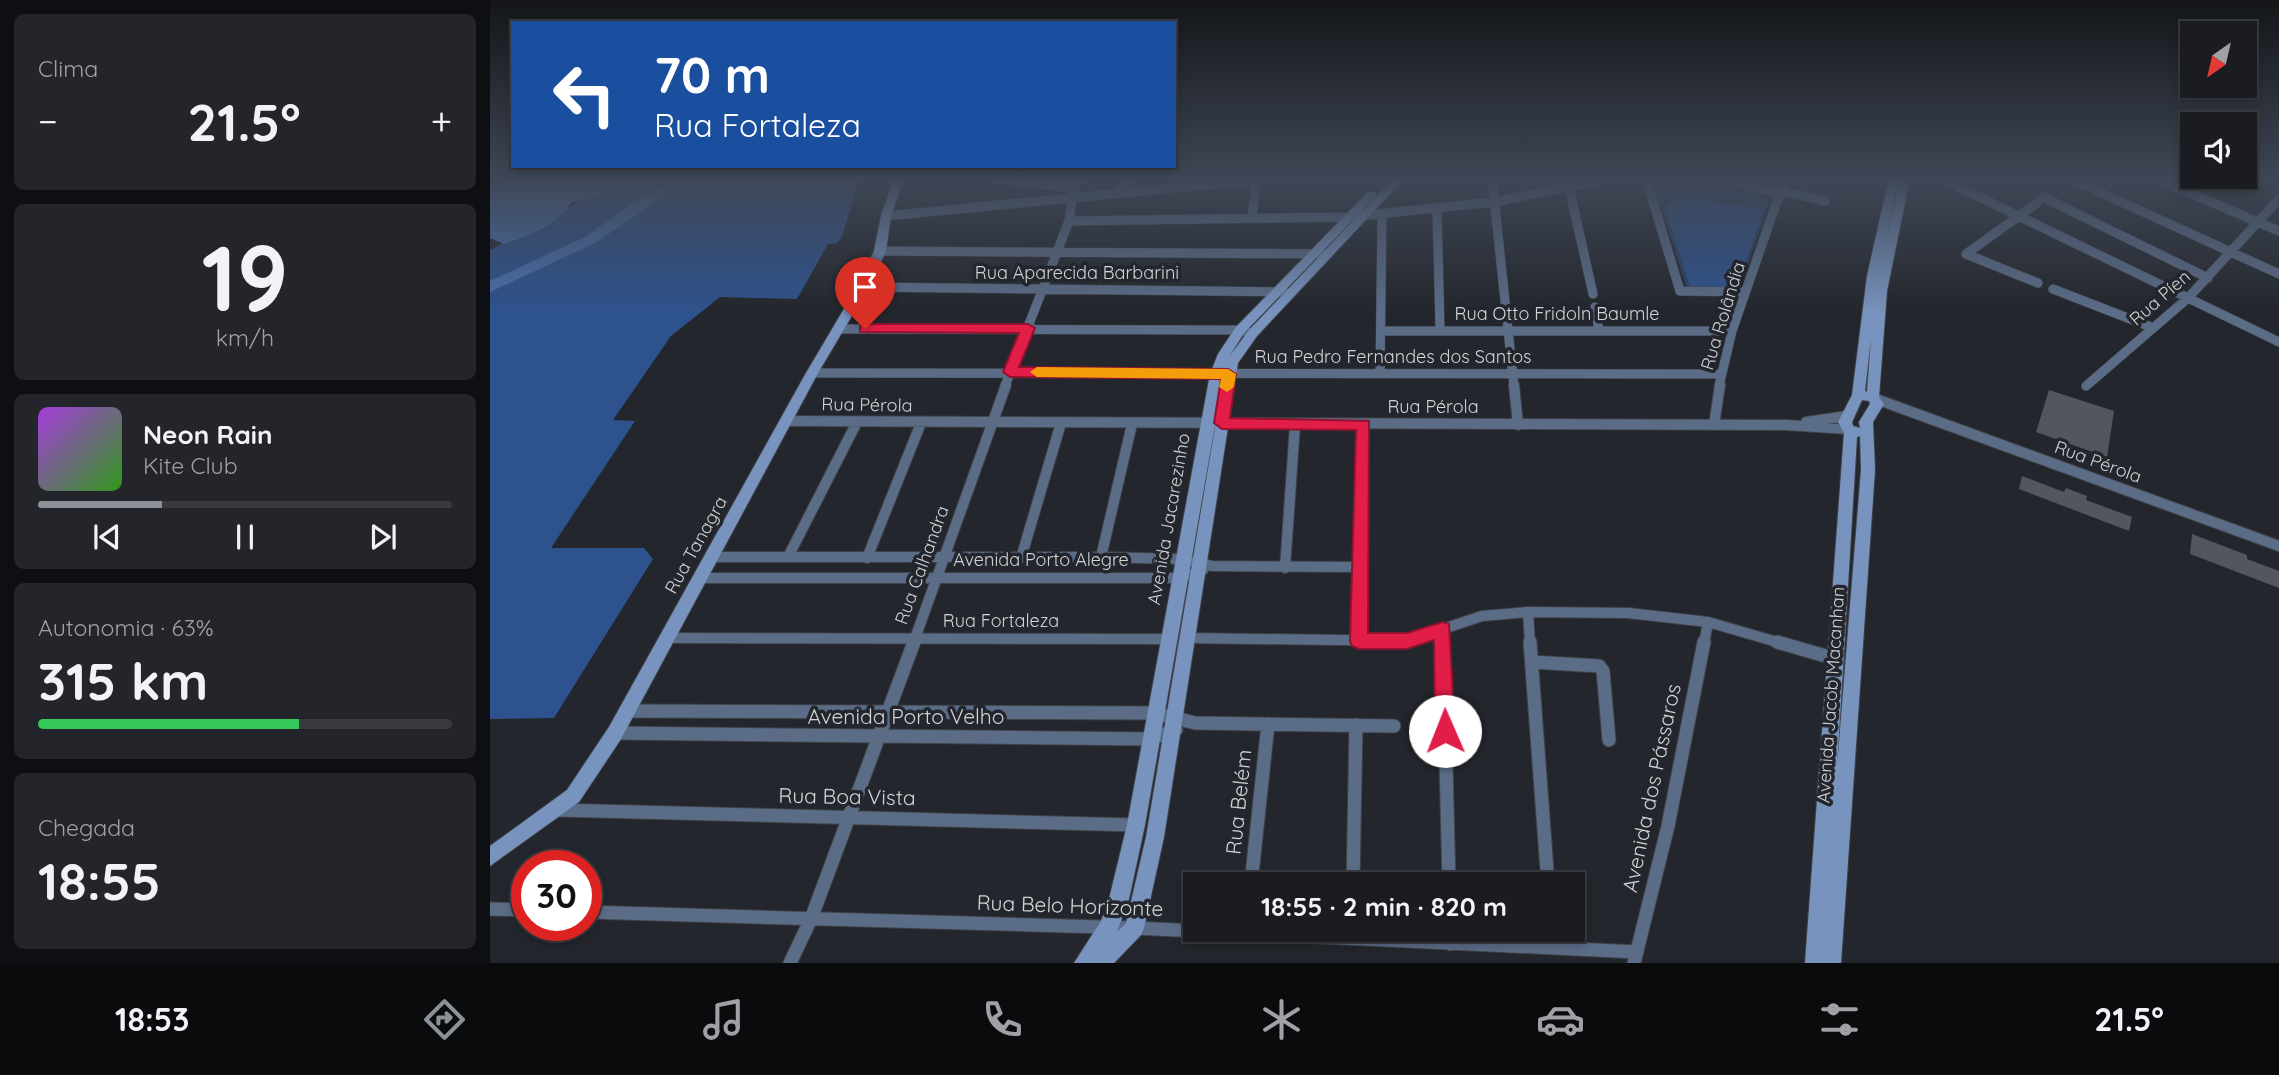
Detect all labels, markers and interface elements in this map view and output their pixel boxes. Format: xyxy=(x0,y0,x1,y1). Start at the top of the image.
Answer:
north arrow xyxy=(2180,21,2258,98)
map controls xyxy=(2180,21,2257,189)
text: 70 m xyxy=(654,44,770,105)
icon: left xyxy=(539,49,630,140)
text: Clima xyxy=(38,54,98,83)
text: 21.5° xyxy=(188,89,301,154)
text: − xyxy=(38,97,58,145)
text: + xyxy=(431,97,452,145)
text: Rua Fortaleza xyxy=(654,105,861,145)
button: sound xyxy=(2180,112,2257,189)
text: 19 xyxy=(201,220,289,334)
pin xyxy=(835,257,895,329)
street label: Rua Rolândia xyxy=(1695,259,1750,373)
street label: Rua Aparecida Barbarini xyxy=(975,261,1179,284)
street label: Rua Píen xyxy=(2125,265,2195,330)
icon: arrive xyxy=(846,268,884,306)
street label: Rua Otto Fridoln Baumle xyxy=(1455,302,1659,325)
text: km/h xyxy=(216,323,274,352)
street label: Rua Pedro Fernandes dos Santos xyxy=(1255,345,1531,368)
street label: Rua Pérola xyxy=(821,392,913,417)
street label: Rua Pérola xyxy=(1387,395,1479,418)
text: Neon Rain xyxy=(143,418,272,451)
street label: Avenida Jacarezinho xyxy=(1142,431,1195,607)
street label: Rua Pérola xyxy=(2051,435,2145,488)
text: Kite Club xyxy=(143,451,238,480)
street label: Rua Tanagra xyxy=(659,492,732,598)
street label: Rua Calhandra xyxy=(889,502,954,627)
icon: previous xyxy=(88,518,126,556)
icon: pause xyxy=(226,518,264,556)
icon: next xyxy=(364,518,402,556)
street label: Avenida Porto Alegre xyxy=(953,548,1129,571)
street label: Avenida Jacob Macanhan xyxy=(1811,586,1850,804)
street label: Rua Fortaleza xyxy=(943,609,1059,632)
text: Autonomia · 63% xyxy=(38,613,214,642)
text: 315 km xyxy=(38,648,208,713)
street label: Avenida dos Pássaros xyxy=(1616,681,1686,894)
position arrow xyxy=(1408,694,1482,768)
street label: Avenida Porto Velho xyxy=(808,703,1004,729)
street label: Rua Belém xyxy=(1220,748,1256,856)
street label: Rua Boa Vista xyxy=(778,782,916,810)
text: Chegada xyxy=(38,813,135,842)
text: 18:55 xyxy=(38,848,161,913)
speed limit sign: 30 xyxy=(511,850,602,941)
street label: Rua Belo Horizonte xyxy=(976,889,1164,921)
text: 18:55 · 2 min · 820 m xyxy=(1261,890,1507,923)
icon: directions xyxy=(420,995,469,1044)
icon: music xyxy=(699,995,748,1044)
icon: phone xyxy=(978,995,1027,1044)
icon: climate xyxy=(1257,995,1306,1044)
icon: car xyxy=(1536,995,1585,1044)
icon: filters xyxy=(1815,995,1864,1044)
text: 18:53 xyxy=(115,999,189,1039)
text: 21.5° xyxy=(2094,999,2164,1039)

